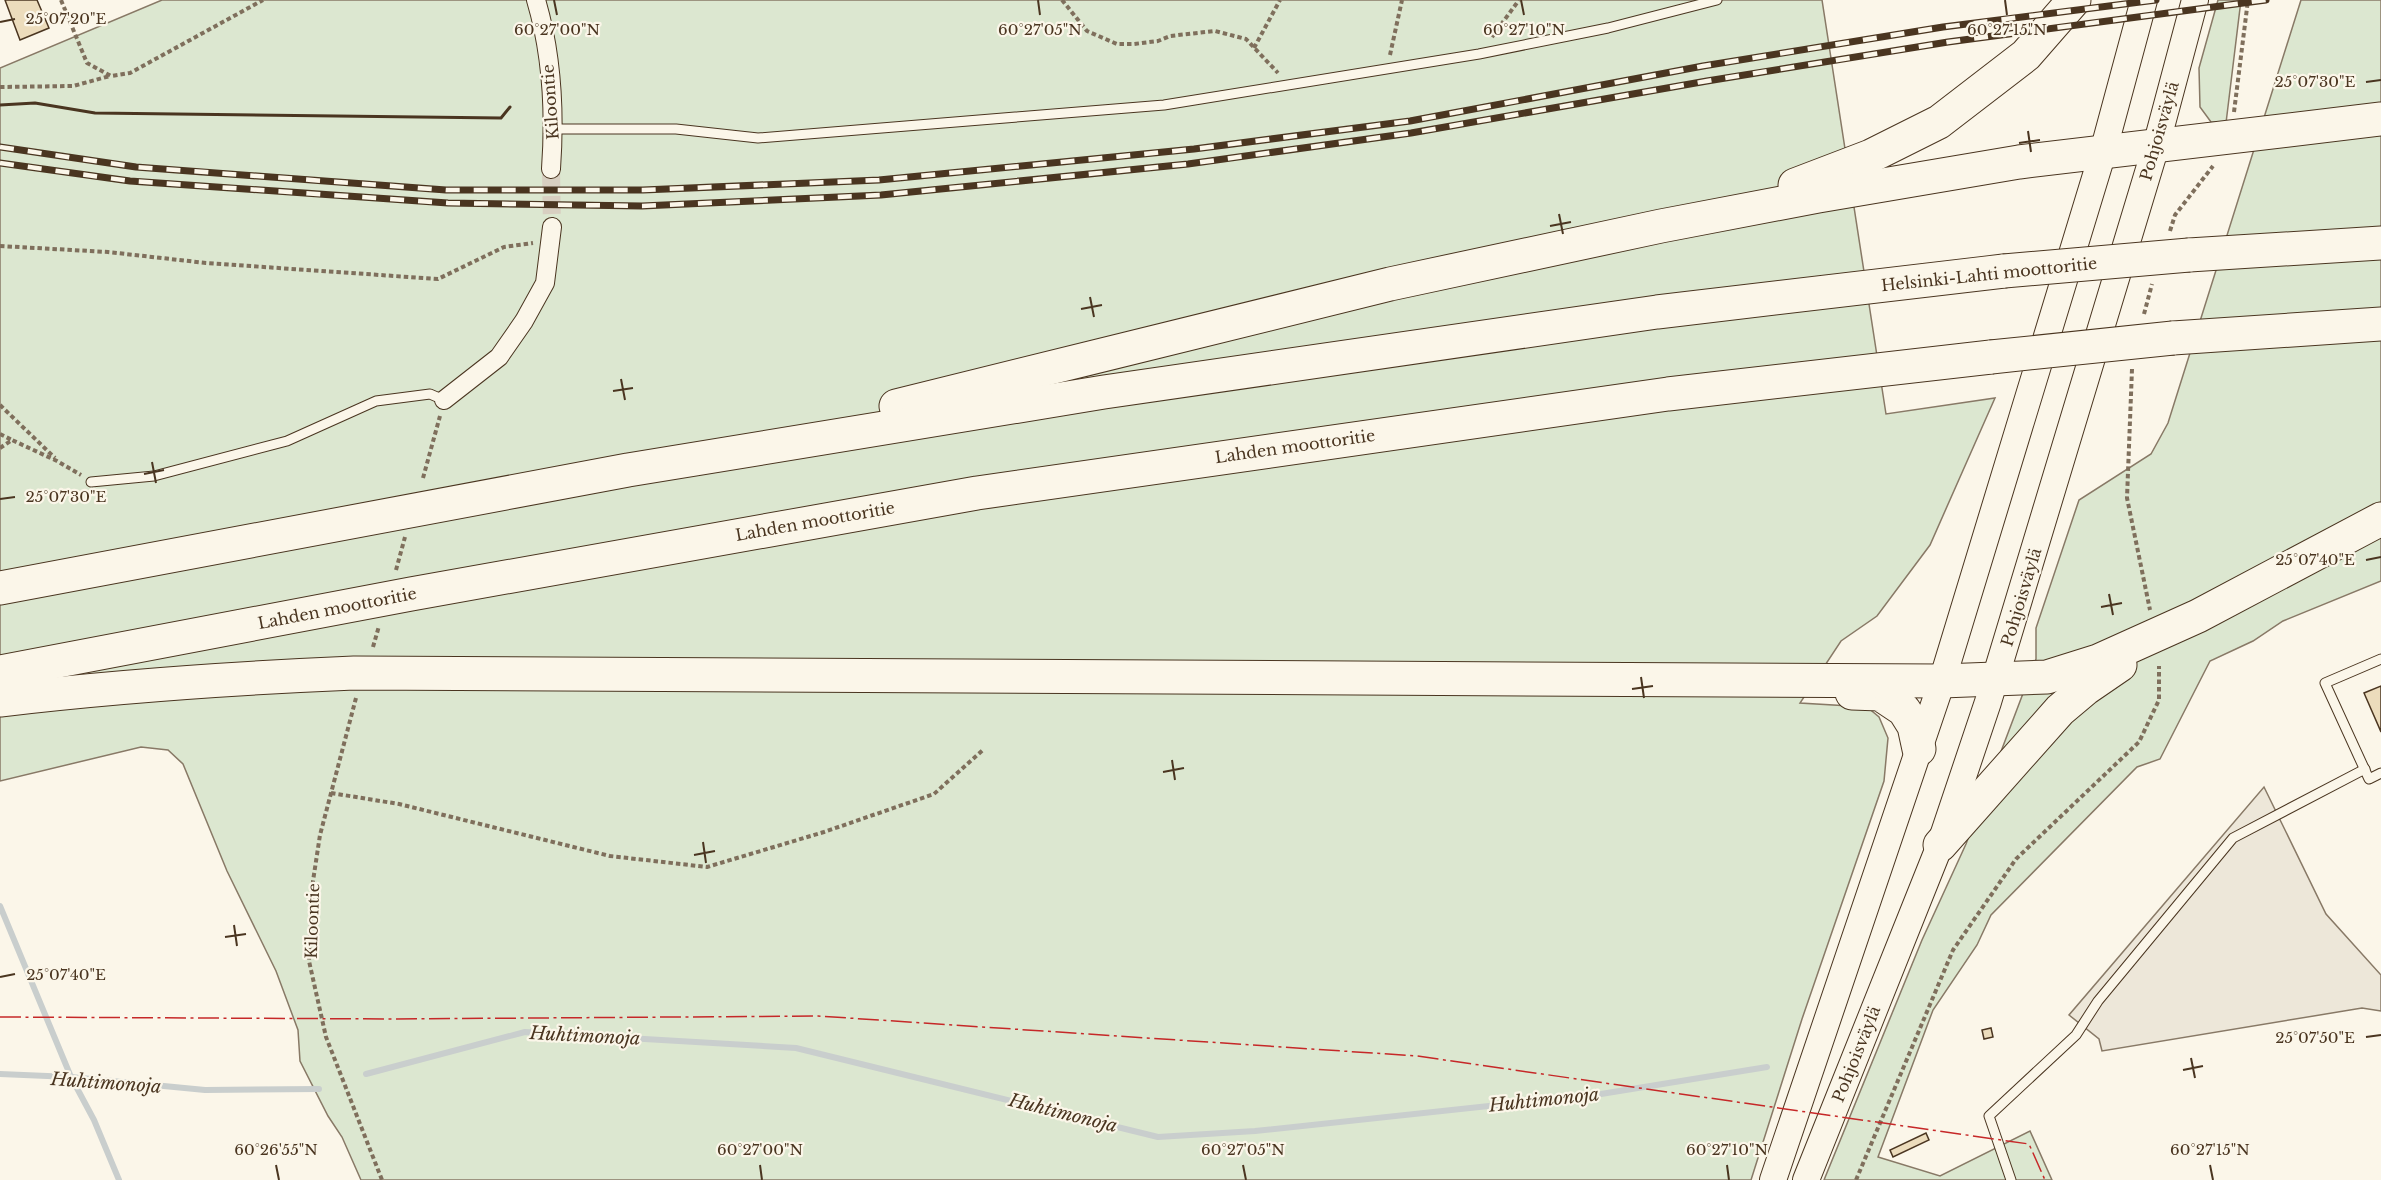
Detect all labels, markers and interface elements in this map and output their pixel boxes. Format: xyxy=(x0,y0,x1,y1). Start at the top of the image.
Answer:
text: 25°07'20"E xyxy=(26,9,106,28)
text: 60°27'00"N xyxy=(514,20,600,39)
text: 60°27'05"N xyxy=(998,20,1082,39)
text: 60°27'10"N xyxy=(1483,20,1565,39)
text: 60°27'15"N xyxy=(1967,20,2047,39)
street label: Kiloontie xyxy=(537,64,563,140)
text: 25°07'30"E xyxy=(2275,72,2355,91)
street label: Pohjoisväylä xyxy=(2135,79,2183,183)
street label: Helsinki-Lahti moottoritie xyxy=(1880,253,2098,295)
street label: Lahden moottoritie xyxy=(1214,425,1376,467)
text: 25°07'30"E xyxy=(26,487,106,506)
street label: Lahden moottoritie xyxy=(734,497,896,545)
street label: Pohjoisväylä xyxy=(1997,545,2046,649)
text: 25°07'40"E xyxy=(2275,550,2355,569)
street label: Lahden moottoritie xyxy=(256,583,418,633)
street label: Kiloontie xyxy=(301,883,323,959)
text: 25°07'40"E xyxy=(26,965,106,984)
street label: Pohjoisväylä xyxy=(1828,1003,1884,1105)
water label: Huhtimonoja xyxy=(528,1022,641,1050)
text: 25°07'50"E xyxy=(2275,1028,2355,1047)
water label: Huhtimonoja xyxy=(49,1068,162,1098)
water label: Huhtimonoja xyxy=(1487,1083,1600,1117)
water label: Huhtimonoja xyxy=(1006,1089,1120,1137)
text: 60°26'55"N xyxy=(234,1140,318,1159)
text: 60°27'00"N xyxy=(717,1140,803,1159)
text: 60°27'05"N xyxy=(1201,1140,1285,1159)
text: 60°27'10"N xyxy=(1686,1140,1768,1159)
text: 60°27'15"N xyxy=(2170,1140,2250,1159)

